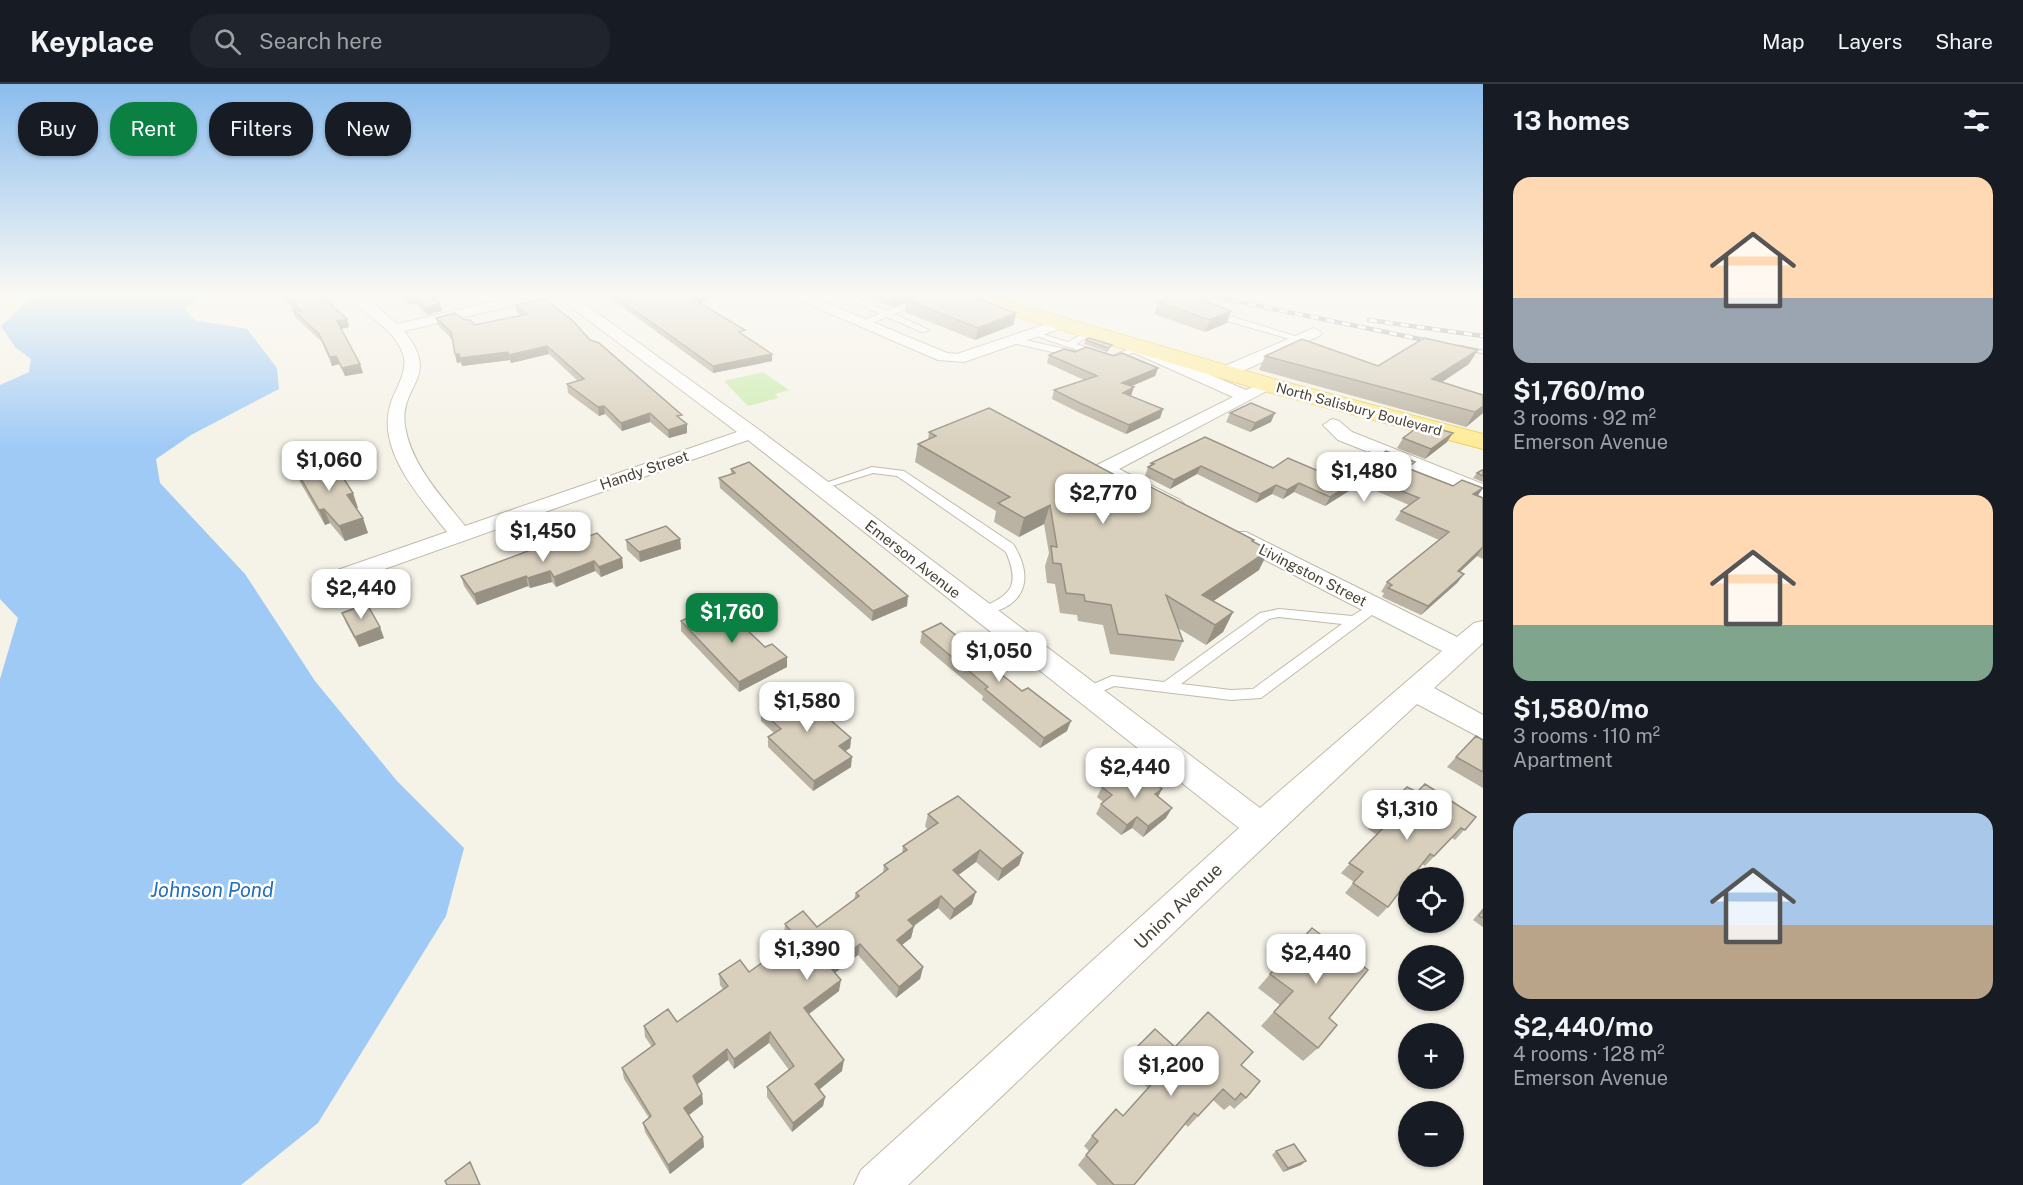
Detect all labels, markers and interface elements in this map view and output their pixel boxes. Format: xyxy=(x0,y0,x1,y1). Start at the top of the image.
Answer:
search box xyxy=(190,14,610,68)
text: Keyplace xyxy=(30,25,154,58)
icon: search xyxy=(211,25,244,58)
text: Search here xyxy=(259,28,383,54)
text: Map xyxy=(1762,29,1805,54)
text: Layers xyxy=(1838,29,1902,54)
text: Share xyxy=(1935,29,1993,54)
chip: Buy xyxy=(18,102,98,156)
chip: Rent xyxy=(110,102,197,156)
chip: Filters xyxy=(209,102,313,156)
chip: New xyxy=(325,102,411,156)
icon: filters xyxy=(1960,104,1993,137)
text: 13 homes xyxy=(1513,105,1630,136)
icon: home xyxy=(1699,216,1807,324)
text: $1,760/mo xyxy=(1513,375,1645,406)
street label: North Salisbury Boulevard xyxy=(1274,379,1444,439)
text: 3 rooms · 92 m² xyxy=(1513,406,1656,430)
text: Emerson Avenue xyxy=(1513,430,1668,454)
pin: $1,060 xyxy=(280,441,378,492)
street label: Handy Street xyxy=(597,447,691,493)
text: $1,060 xyxy=(296,448,362,472)
pin: $1,480 xyxy=(1315,452,1413,503)
text: $1,480 xyxy=(1330,459,1398,483)
pin: $2,770 xyxy=(1054,474,1152,525)
text: $2,770 xyxy=(1069,481,1137,505)
pin: $1,450 xyxy=(494,512,592,563)
street label: Emerson Avenue xyxy=(862,517,964,601)
text: $1,450 xyxy=(510,519,576,543)
icon: home xyxy=(1699,534,1807,642)
street label: Livingston Street xyxy=(1256,540,1370,610)
pin: $2,440 xyxy=(312,569,410,620)
text: $2,440 xyxy=(326,576,396,600)
pin: $1,760 xyxy=(683,593,781,644)
text: $1,760 xyxy=(700,600,764,624)
pin: $1,050 xyxy=(950,632,1048,683)
text: $1,050 xyxy=(966,639,1033,663)
pin: $1,580 xyxy=(758,682,856,733)
text: $1,580 xyxy=(773,689,841,713)
text: $1,580/mo xyxy=(1513,693,1649,724)
text: 3 rooms · 110 m² xyxy=(1513,724,1660,748)
pin: $2,440 xyxy=(1086,748,1184,799)
text: Apartment xyxy=(1513,748,1613,772)
text: $2,440 xyxy=(1100,755,1170,779)
pin: $1,310 xyxy=(1358,790,1456,841)
text: $1,310 xyxy=(1376,797,1438,821)
icon: home xyxy=(1699,852,1807,960)
street label: Union Avenue xyxy=(1130,859,1226,953)
map controls xyxy=(1398,867,1464,1167)
button: locate xyxy=(1398,867,1464,933)
water label: Johnson Pond xyxy=(151,878,274,902)
pin: $1,390 xyxy=(758,930,856,981)
pin: $2,440 xyxy=(1267,934,1365,985)
text: $1,390 xyxy=(774,937,840,961)
text: $2,440 xyxy=(1281,941,1351,965)
button: layers xyxy=(1398,945,1464,1011)
text: $2,440/mo xyxy=(1513,1011,1653,1042)
button: + xyxy=(1398,1023,1464,1089)
text: 4 rooms · 128 m² xyxy=(1513,1042,1665,1066)
pin: $1,200 xyxy=(1122,1046,1220,1097)
text: $1,200 xyxy=(1138,1053,1204,1077)
text: Emerson Avenue xyxy=(1513,1066,1668,1090)
button: − xyxy=(1398,1101,1464,1167)

